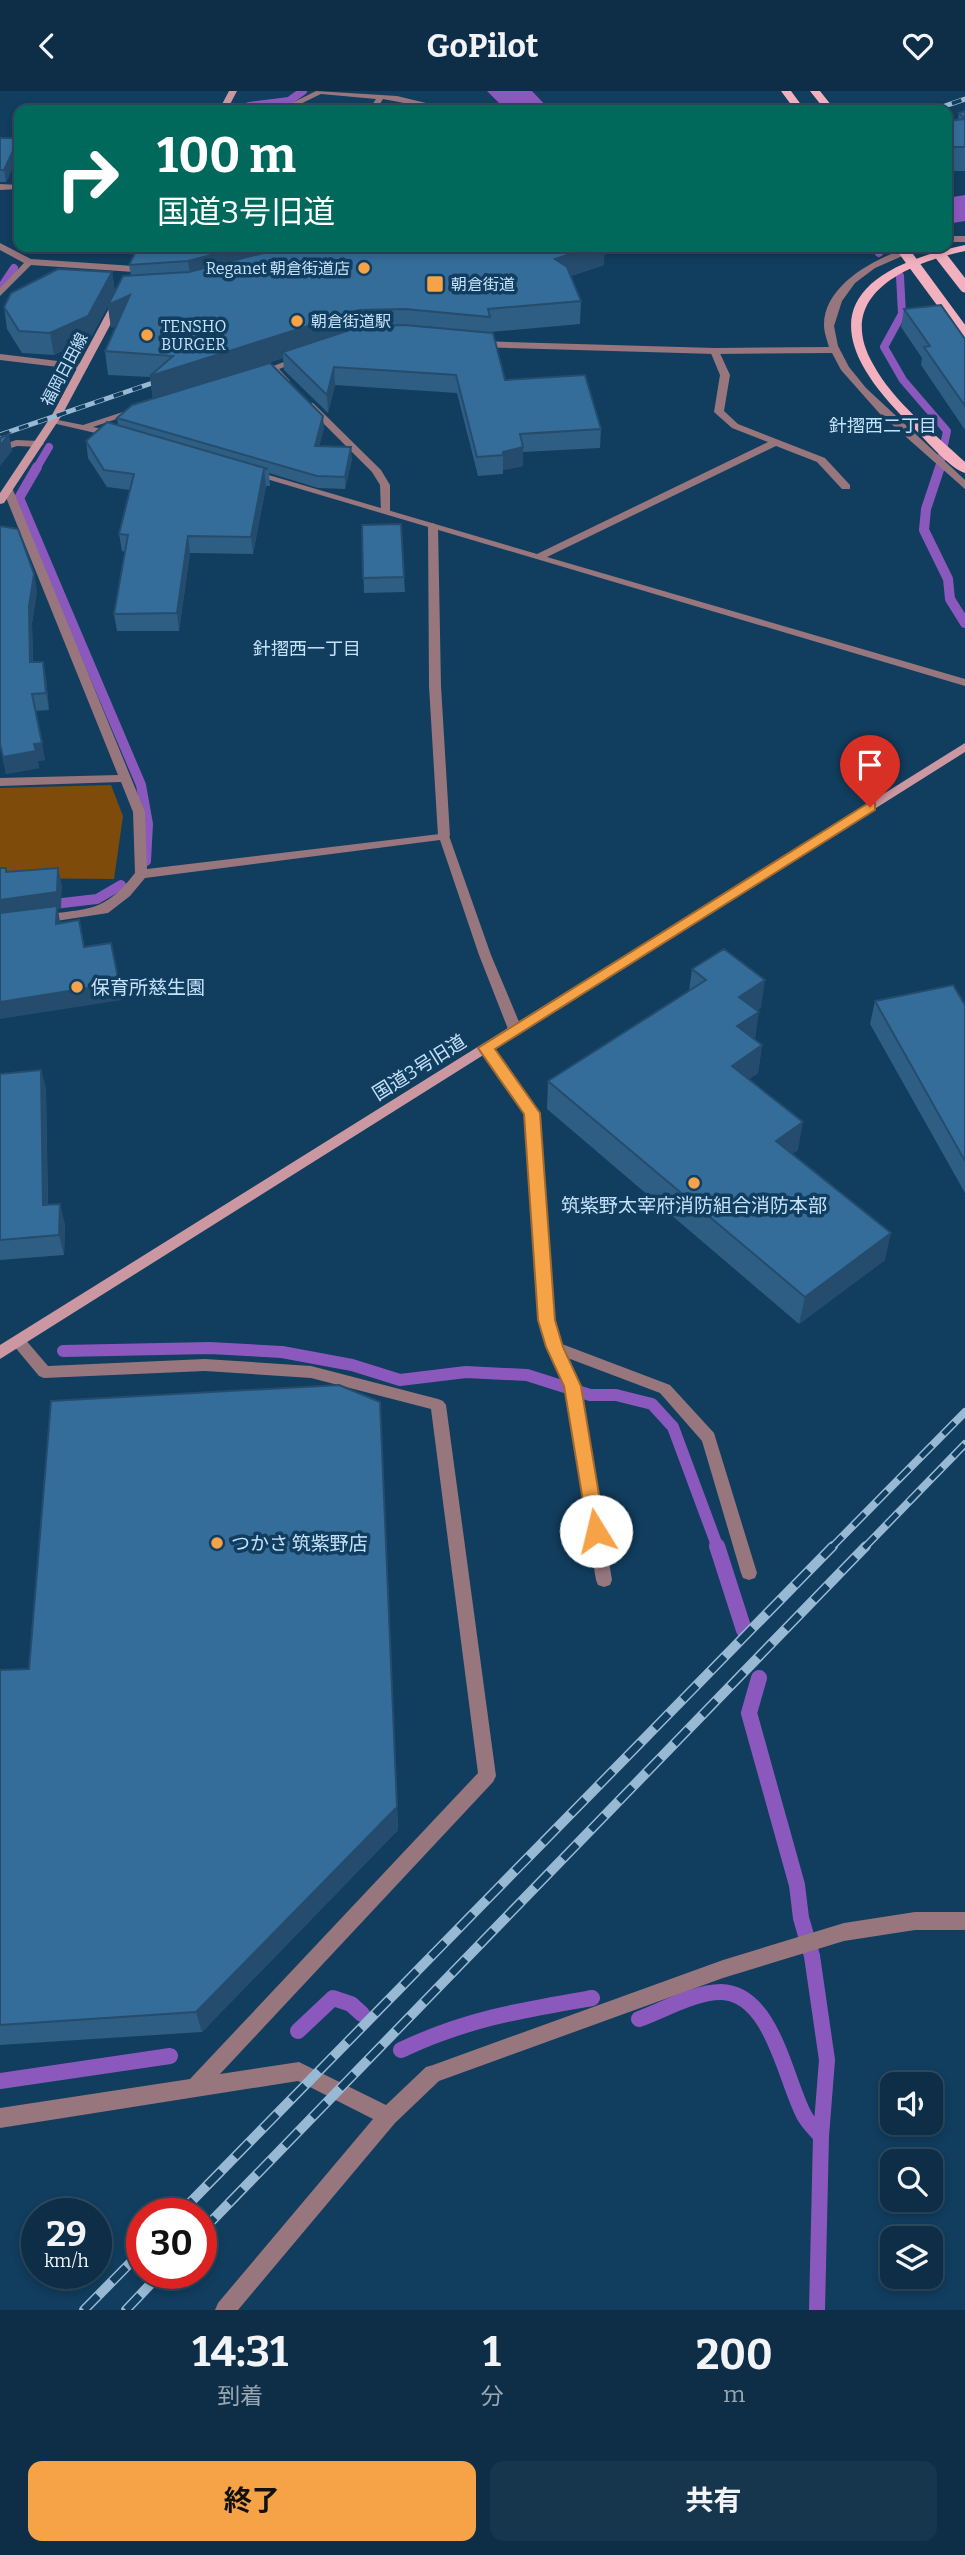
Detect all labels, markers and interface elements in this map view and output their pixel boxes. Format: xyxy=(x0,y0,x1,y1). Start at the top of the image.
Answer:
icon: back xyxy=(28,27,66,65)
text: GoPilot xyxy=(426,27,539,65)
icon: heart xyxy=(899,27,937,65)
text: 100 m xyxy=(157,126,296,185)
icon: right xyxy=(42,133,133,224)
text: 国道3号旧道 xyxy=(157,193,335,231)
place label: Reganet 朝倉街道店 xyxy=(206,259,350,278)
marker: Reganet 朝倉街道店 xyxy=(356,260,372,276)
marker: 朝倉街道 xyxy=(425,274,445,294)
place label: 朝倉街道 xyxy=(451,275,515,294)
place label: 朝倉街道駅 xyxy=(311,312,391,331)
marker: 朝倉街道駅 xyxy=(289,313,305,329)
place label: TENSHO BURGER xyxy=(161,317,226,354)
marker: TENSHO BURGER xyxy=(139,327,155,343)
street label: 福岡日田線 xyxy=(37,329,92,409)
district label: 針摺西二丁目 xyxy=(829,415,937,437)
district label: 針摺西一丁目 xyxy=(253,638,361,660)
pin xyxy=(840,735,900,807)
icon: arrive xyxy=(851,746,889,784)
place label: 保育所慈生園 xyxy=(91,976,205,999)
marker: 保育所慈生園 xyxy=(69,979,85,995)
street label: 国道3号旧道 xyxy=(368,1030,470,1105)
marker: 筑紫野太宰府消防組合消防本部 xyxy=(686,1175,702,1191)
place label: 筑紫野太宰府消防組合消防本部 xyxy=(561,1194,827,1217)
position arrow xyxy=(559,1494,633,1568)
place label: つかさ 筑紫野店 xyxy=(231,1532,368,1555)
marker: つかさ 筑紫野店 xyxy=(209,1535,225,1551)
map controls xyxy=(880,2072,943,2289)
button: sound xyxy=(880,2072,943,2135)
button: search xyxy=(880,2149,943,2212)
speed limit sign: 30 xyxy=(126,2198,217,2289)
text: 29 xyxy=(46,2213,87,2255)
button: layers xyxy=(880,2226,943,2289)
text: km/h xyxy=(44,2250,89,2272)
text: 14:31 xyxy=(192,2327,288,2377)
text: 1 xyxy=(483,2327,501,2377)
text: 200 xyxy=(696,2330,773,2380)
text: m xyxy=(723,2380,745,2408)
text: 到着 xyxy=(217,2382,263,2410)
text: 分 xyxy=(480,2382,503,2410)
button: 終了 xyxy=(28,2461,476,2541)
button: 共有 xyxy=(490,2461,937,2541)

